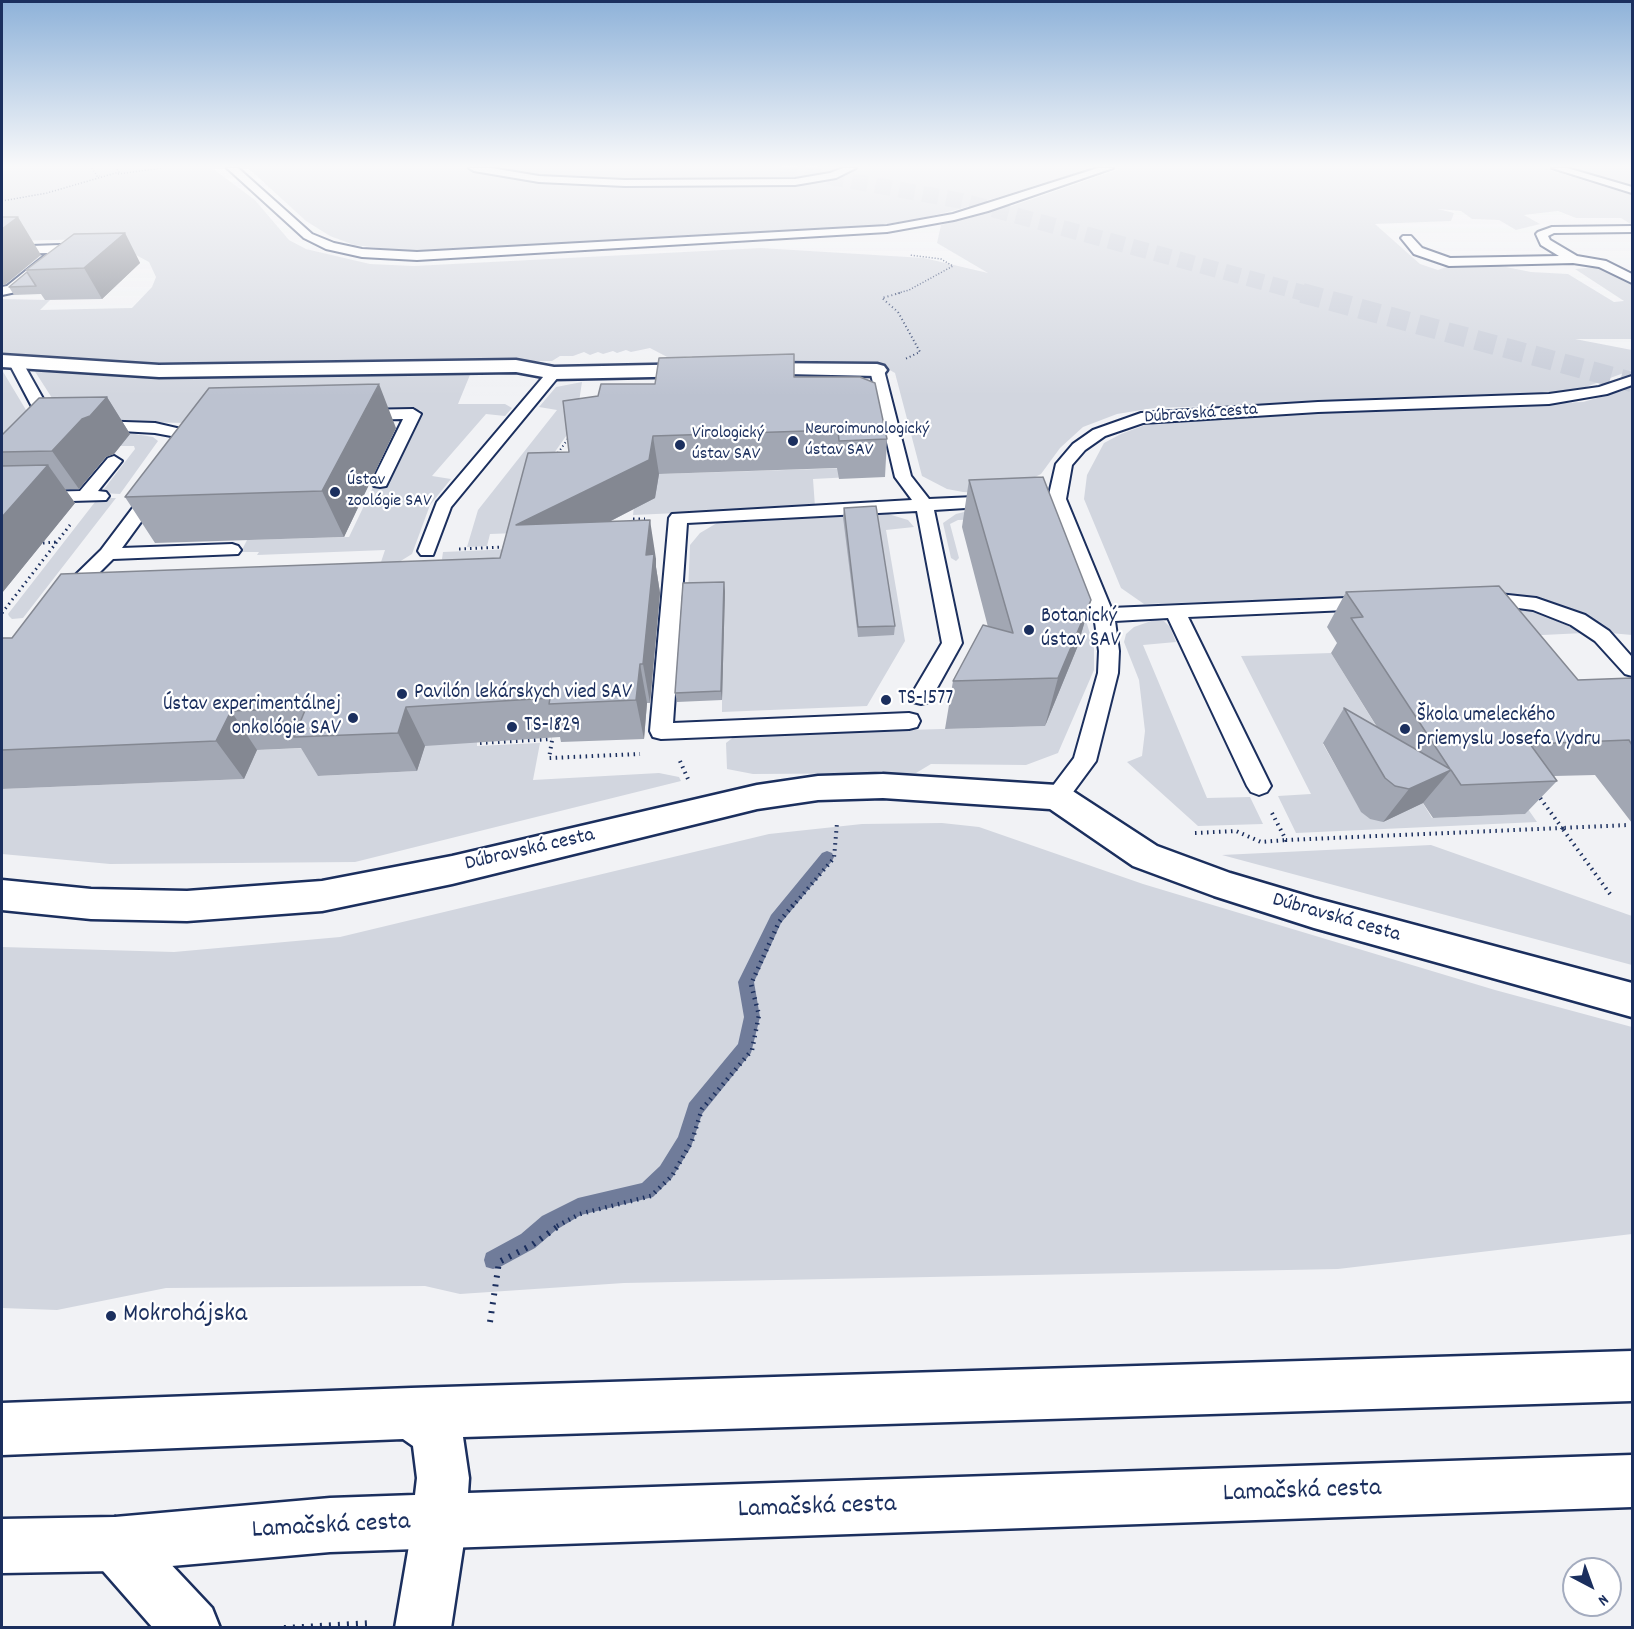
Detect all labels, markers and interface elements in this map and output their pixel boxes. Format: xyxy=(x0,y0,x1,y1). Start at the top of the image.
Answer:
street label: Dúbravská cesta xyxy=(1144,400,1258,430)
place label: Neuroimunologický ústav SAV xyxy=(805,420,929,462)
place label: Virologický ústav SAV xyxy=(692,424,764,466)
marker: Neuroimunologický ústav SAV xyxy=(786,434,800,448)
marker: Virologický ústav SAV xyxy=(673,438,687,452)
place label: Ústav zoológie SAV xyxy=(347,471,432,514)
marker: Ústav zoológie SAV xyxy=(328,485,342,499)
place label: Botanický ústav SAV xyxy=(1041,605,1121,655)
marker: Botanický ústav SAV xyxy=(1022,623,1036,637)
place label: Pavilón lekárskych vied SAV xyxy=(414,681,632,707)
marker: Pavilón lekárskych vied SAV xyxy=(395,687,409,701)
place label: TS-1577 xyxy=(898,687,953,713)
place label: Ústav experimentálnej onkológie SAV xyxy=(163,693,341,743)
marker: TS-1577 xyxy=(879,693,893,707)
place label: Škola umeleckého priemyslu Josefa Vydru xyxy=(1417,704,1601,754)
marker: Ústav experimentálnej onkológie SAV xyxy=(346,711,360,725)
place label: TS-1829 xyxy=(524,714,581,740)
marker: TS-1829 xyxy=(505,720,519,734)
marker: Škola umeleckého priemyslu Josefa Vydru xyxy=(1398,722,1412,736)
street label: Dúbravská cesta xyxy=(463,824,597,878)
street label: Dúbravská cesta xyxy=(1269,889,1403,949)
place label: Mokrohájska xyxy=(123,1300,247,1332)
marker: Mokrohájska xyxy=(104,1309,118,1323)
street label: Lamačská cesta xyxy=(1222,1475,1382,1511)
street label: Lamačská cesta xyxy=(737,1491,897,1527)
street label: Lamačská cesta xyxy=(251,1508,411,1548)
north arrow xyxy=(1562,1557,1622,1617)
text: N xyxy=(1592,1588,1613,1611)

